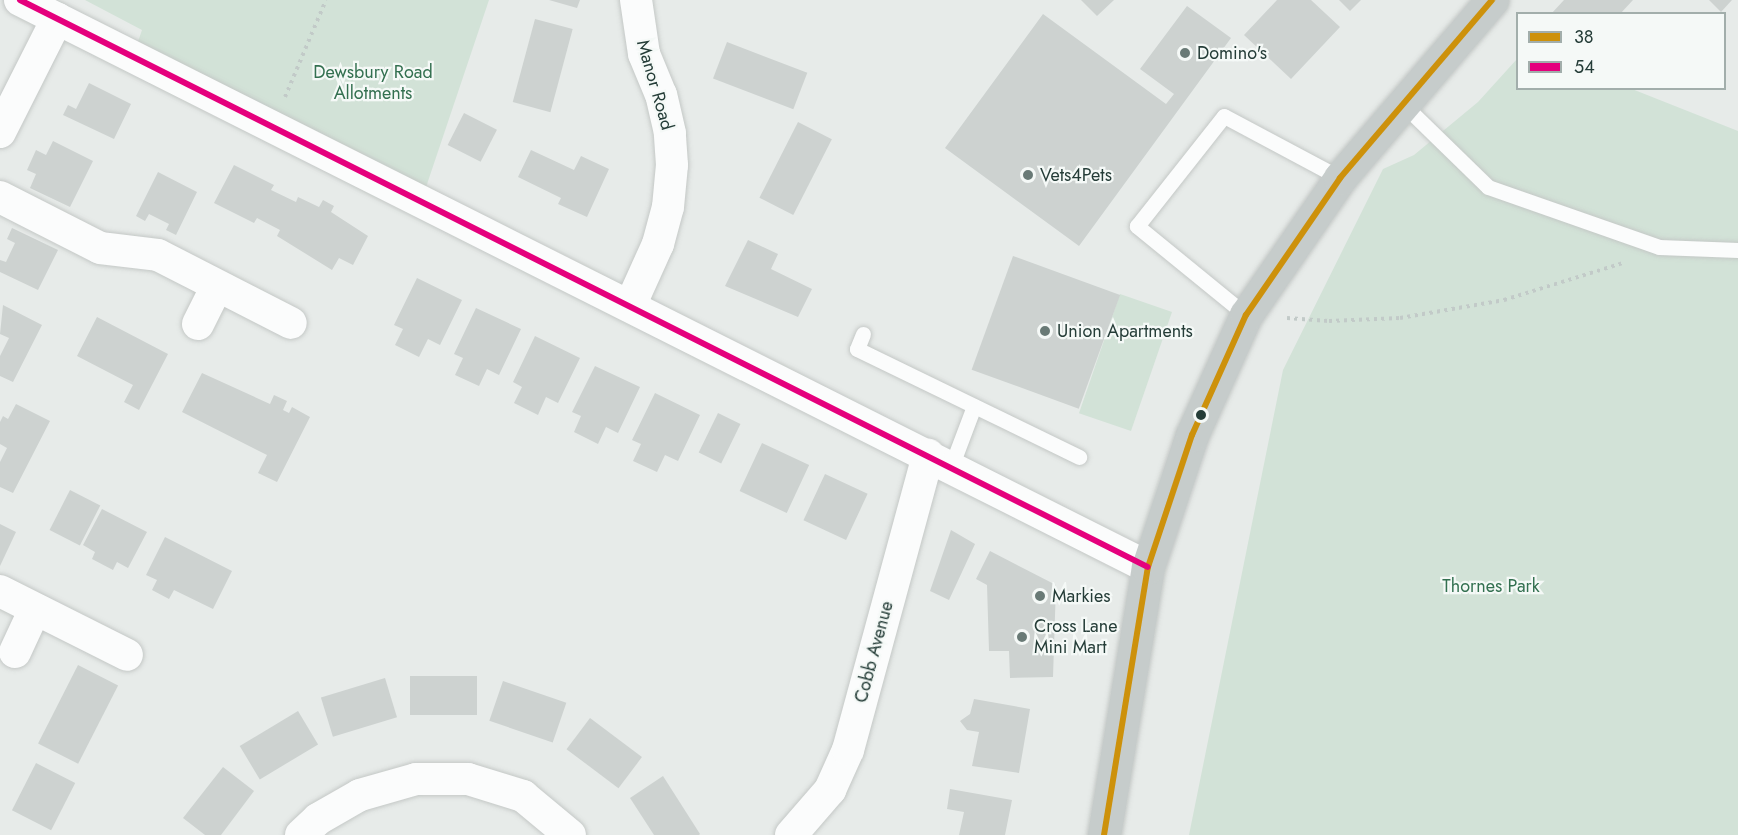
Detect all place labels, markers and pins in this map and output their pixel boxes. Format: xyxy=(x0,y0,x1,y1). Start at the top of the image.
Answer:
place label: Domino's xyxy=(1197,42,1267,64)
marker: Domino's xyxy=(1178,46,1192,60)
place label: Vets4Pets xyxy=(1040,164,1112,186)
marker: Vets4Pets xyxy=(1021,168,1035,182)
place label: Union Apartments xyxy=(1057,320,1193,342)
marker: Union Apartments xyxy=(1038,324,1052,338)
unlabelled marker xyxy=(1195,409,1207,421)
place label: Markies xyxy=(1052,585,1111,607)
marker: Markies xyxy=(1033,589,1047,603)
place label: Cross Lane Mini Mart xyxy=(1034,616,1117,658)
marker: Cross Lane Mini Mart xyxy=(1015,630,1029,644)

